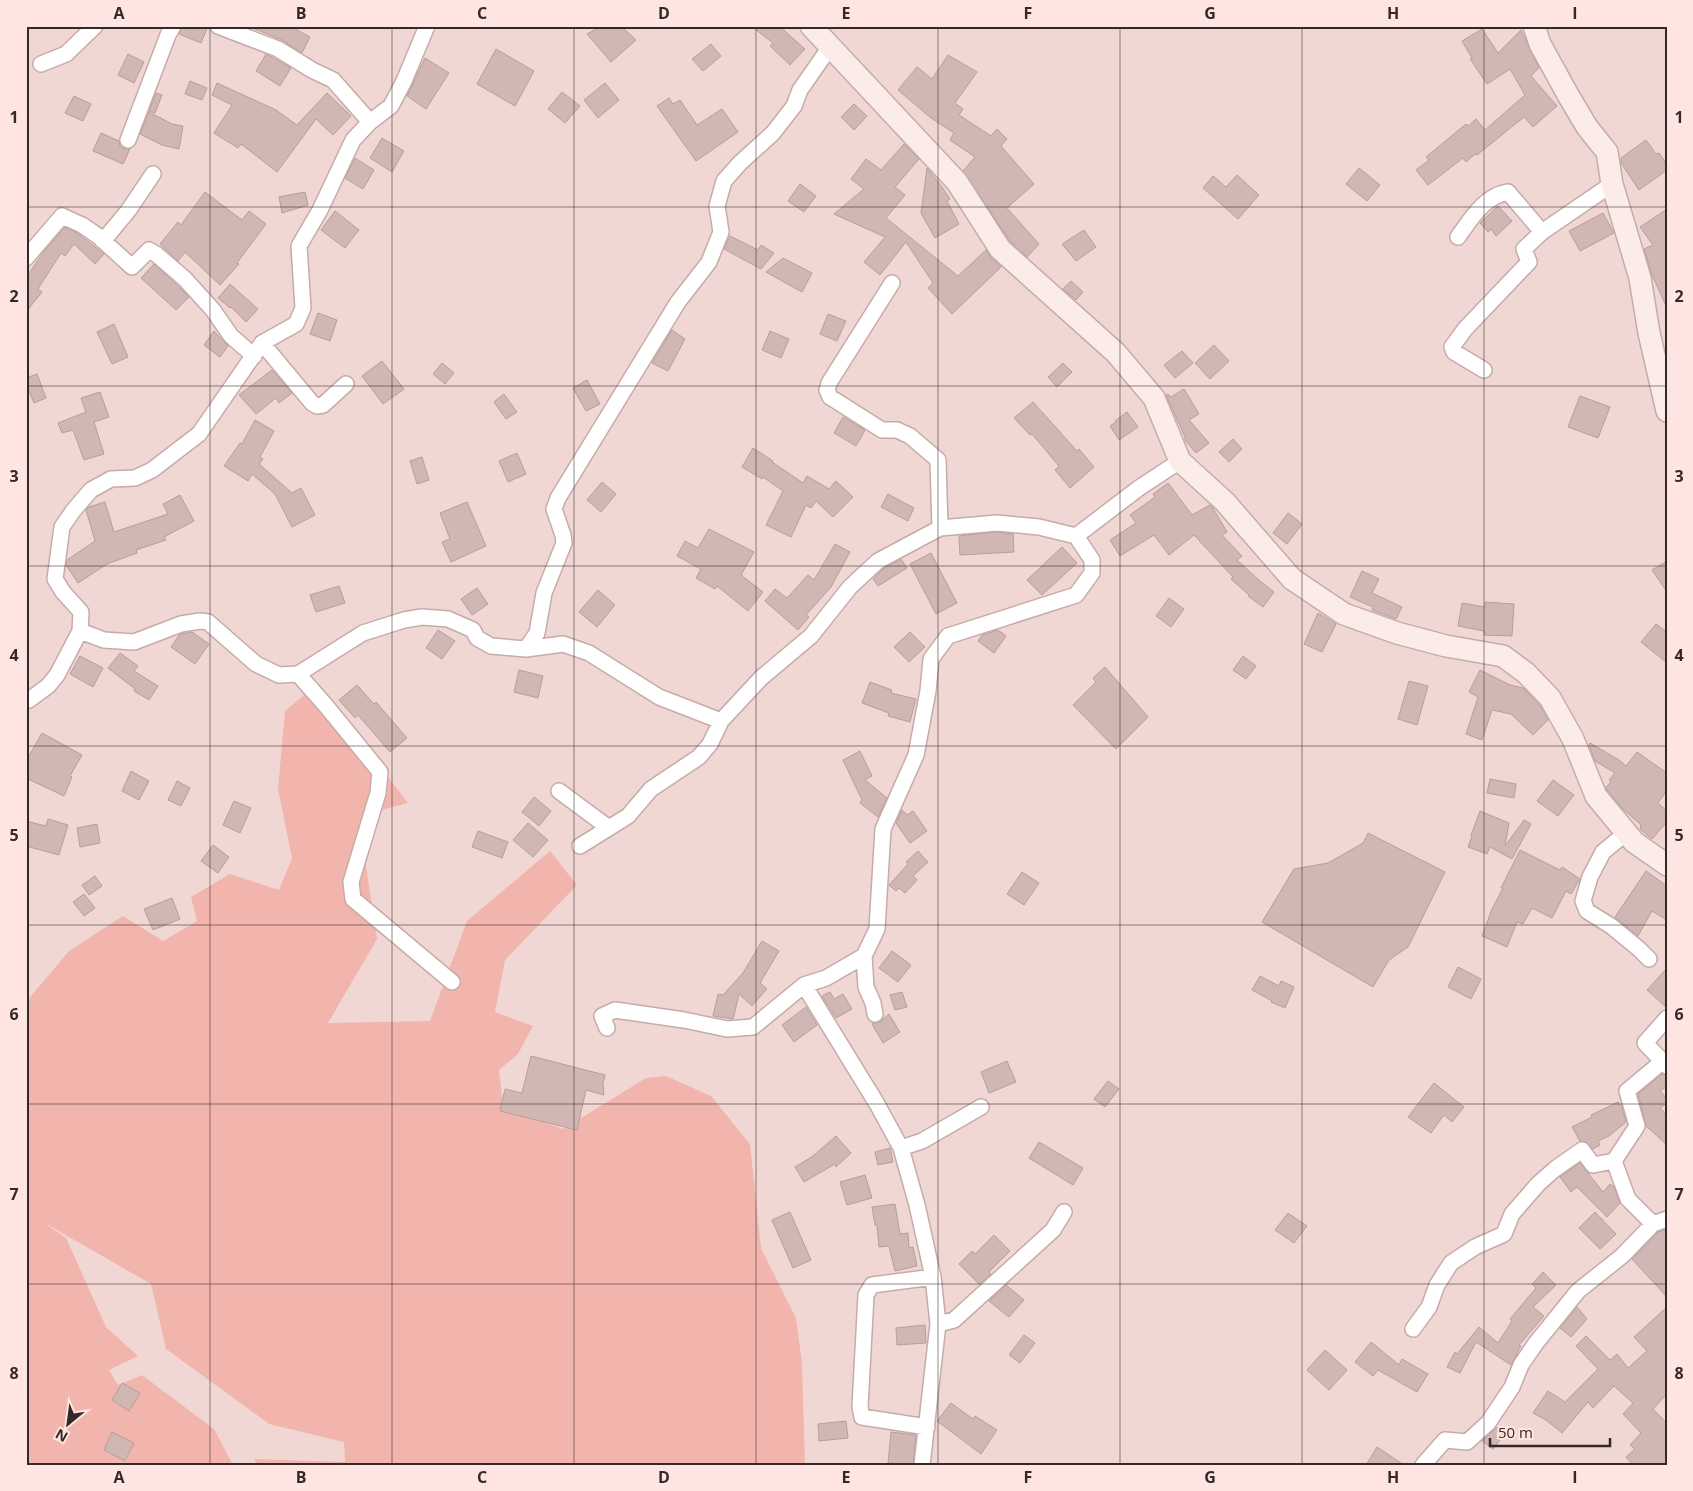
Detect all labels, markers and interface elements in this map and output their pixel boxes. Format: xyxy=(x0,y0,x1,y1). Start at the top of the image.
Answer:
text: A xyxy=(113,2,125,24)
text: B xyxy=(296,2,306,24)
text: C xyxy=(477,2,487,24)
text: D xyxy=(658,2,670,24)
text: E xyxy=(842,2,851,24)
text: F xyxy=(1024,2,1032,24)
text: G xyxy=(1204,2,1216,24)
text: H xyxy=(1387,2,1399,24)
text: I xyxy=(1572,2,1578,24)
text: 1 xyxy=(9,106,19,128)
text: 1 xyxy=(1674,106,1684,128)
text: 2 xyxy=(9,285,19,307)
text: 2 xyxy=(1674,285,1684,307)
text: 3 xyxy=(9,465,19,487)
text: 3 xyxy=(1674,465,1684,487)
text: 4 xyxy=(9,644,19,666)
text: 4 xyxy=(1674,644,1684,666)
text: 5 xyxy=(9,824,19,846)
text: 5 xyxy=(1674,824,1684,846)
text: 6 xyxy=(9,1003,19,1025)
text: 6 xyxy=(1674,1003,1684,1025)
text: 7 xyxy=(9,1183,19,1205)
text: 7 xyxy=(1674,1183,1684,1205)
text: 8 xyxy=(9,1362,19,1384)
text: 8 xyxy=(1674,1362,1684,1384)
north arrow xyxy=(42,1398,92,1448)
scale bar xyxy=(1490,1416,1610,1448)
text: 50 m xyxy=(1498,1422,1533,1442)
text: N xyxy=(52,1425,71,1447)
text: A xyxy=(113,1466,125,1488)
text: B xyxy=(296,1466,306,1488)
text: C xyxy=(477,1466,487,1488)
text: D xyxy=(658,1466,670,1488)
text: E xyxy=(842,1466,851,1488)
text: F xyxy=(1024,1466,1032,1488)
text: G xyxy=(1204,1466,1216,1488)
text: H xyxy=(1387,1466,1399,1488)
text: I xyxy=(1572,1466,1578,1488)

